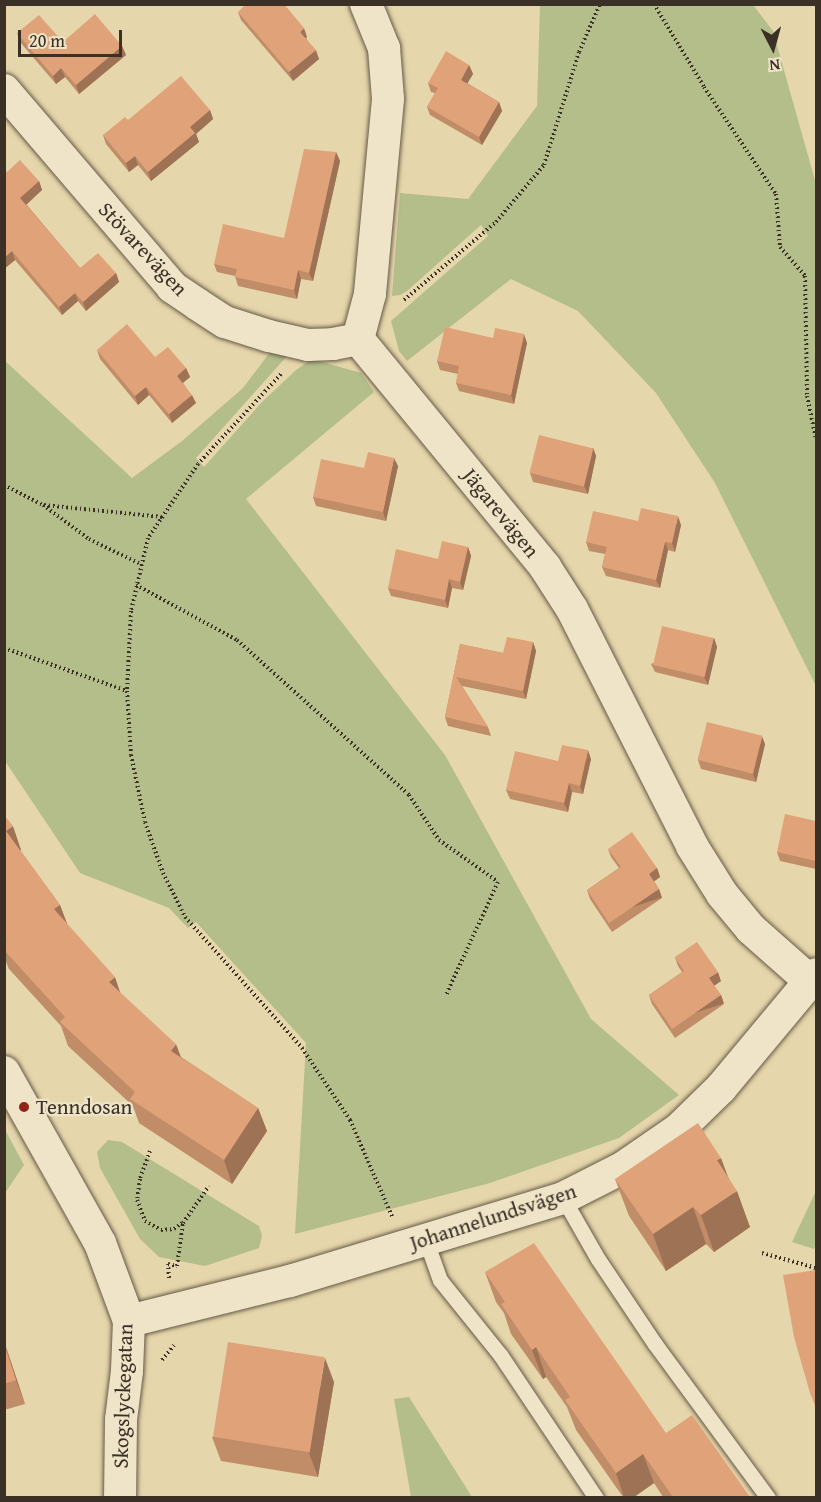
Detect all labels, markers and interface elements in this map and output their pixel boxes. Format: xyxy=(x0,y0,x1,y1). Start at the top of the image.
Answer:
scale bar xyxy=(21,18,124,56)
north arrow xyxy=(743,18,803,78)
text: 20 m xyxy=(29,27,65,54)
text: N xyxy=(768,53,781,78)
street label: Stövarevägen xyxy=(93,197,193,301)
street label: Jägarevägen xyxy=(457,463,545,563)
place label: Tenndosan xyxy=(36,1094,132,1120)
marker: Tenndosan xyxy=(17,1100,31,1114)
street label: Johannelundsvägen xyxy=(407,1178,579,1256)
street label: Skogslyckegatan xyxy=(108,1323,138,1469)

